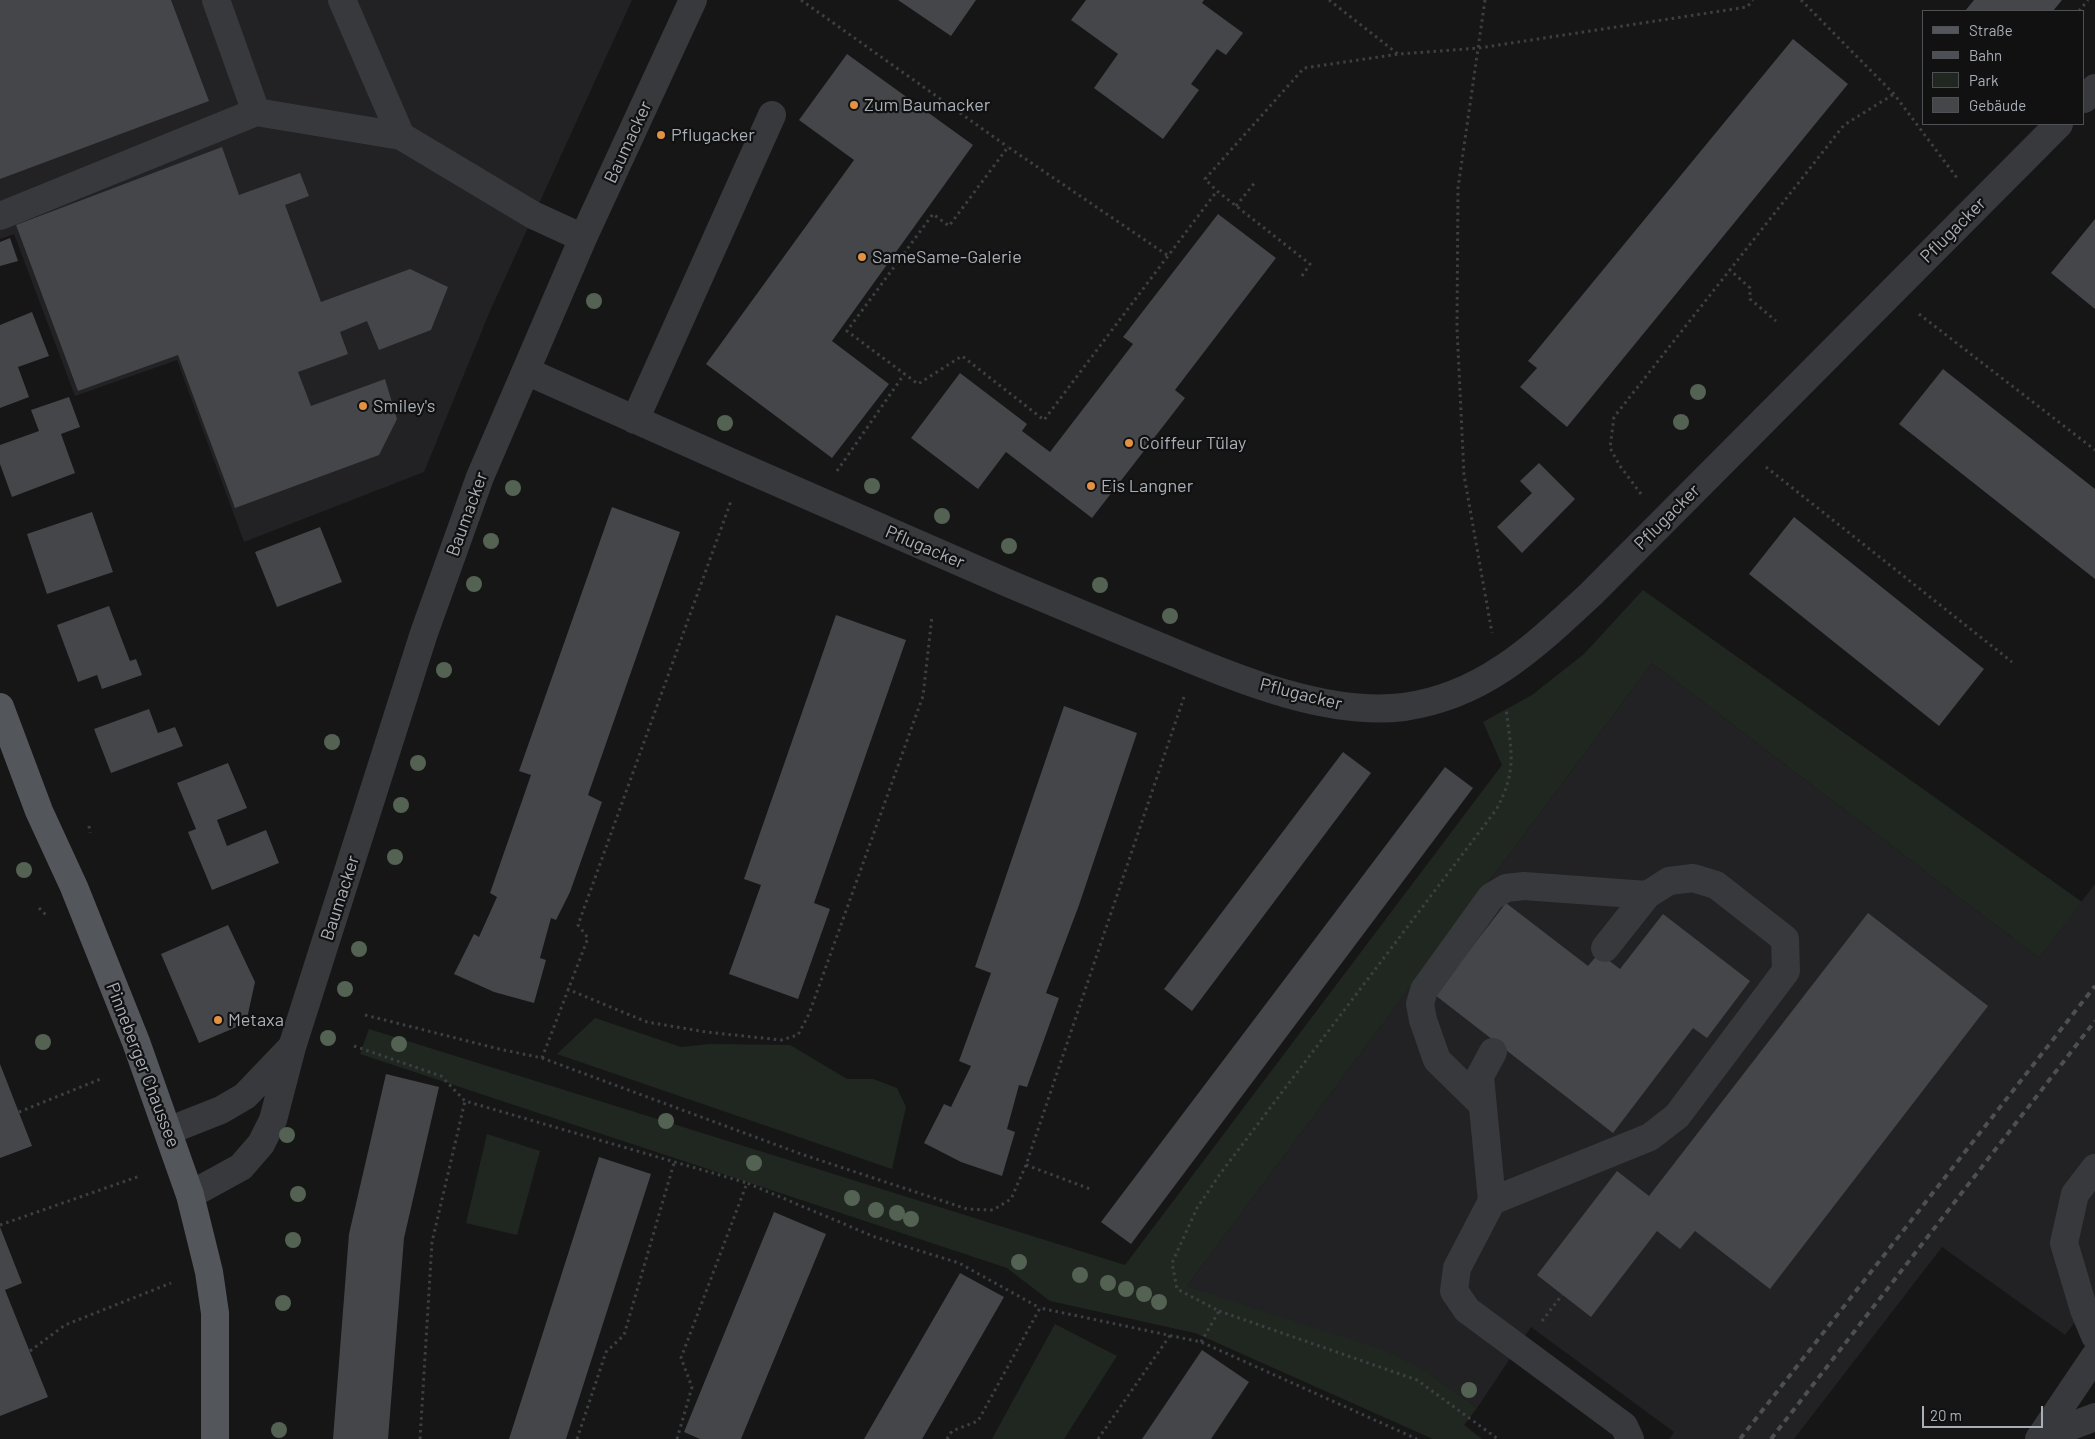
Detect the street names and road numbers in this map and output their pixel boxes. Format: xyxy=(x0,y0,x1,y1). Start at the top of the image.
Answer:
street label: Baumacker xyxy=(600,97,656,187)
street label: Pflugacker xyxy=(1916,193,1990,267)
street label: Baumacker xyxy=(442,469,492,559)
street label: Pflugacker xyxy=(1630,480,1704,554)
street label: Pflugacker xyxy=(882,521,968,573)
street label: Pflugacker xyxy=(1258,673,1344,715)
street label: Baumacker xyxy=(316,853,364,943)
street label: Pinneberger Chaussee xyxy=(102,980,184,1150)

